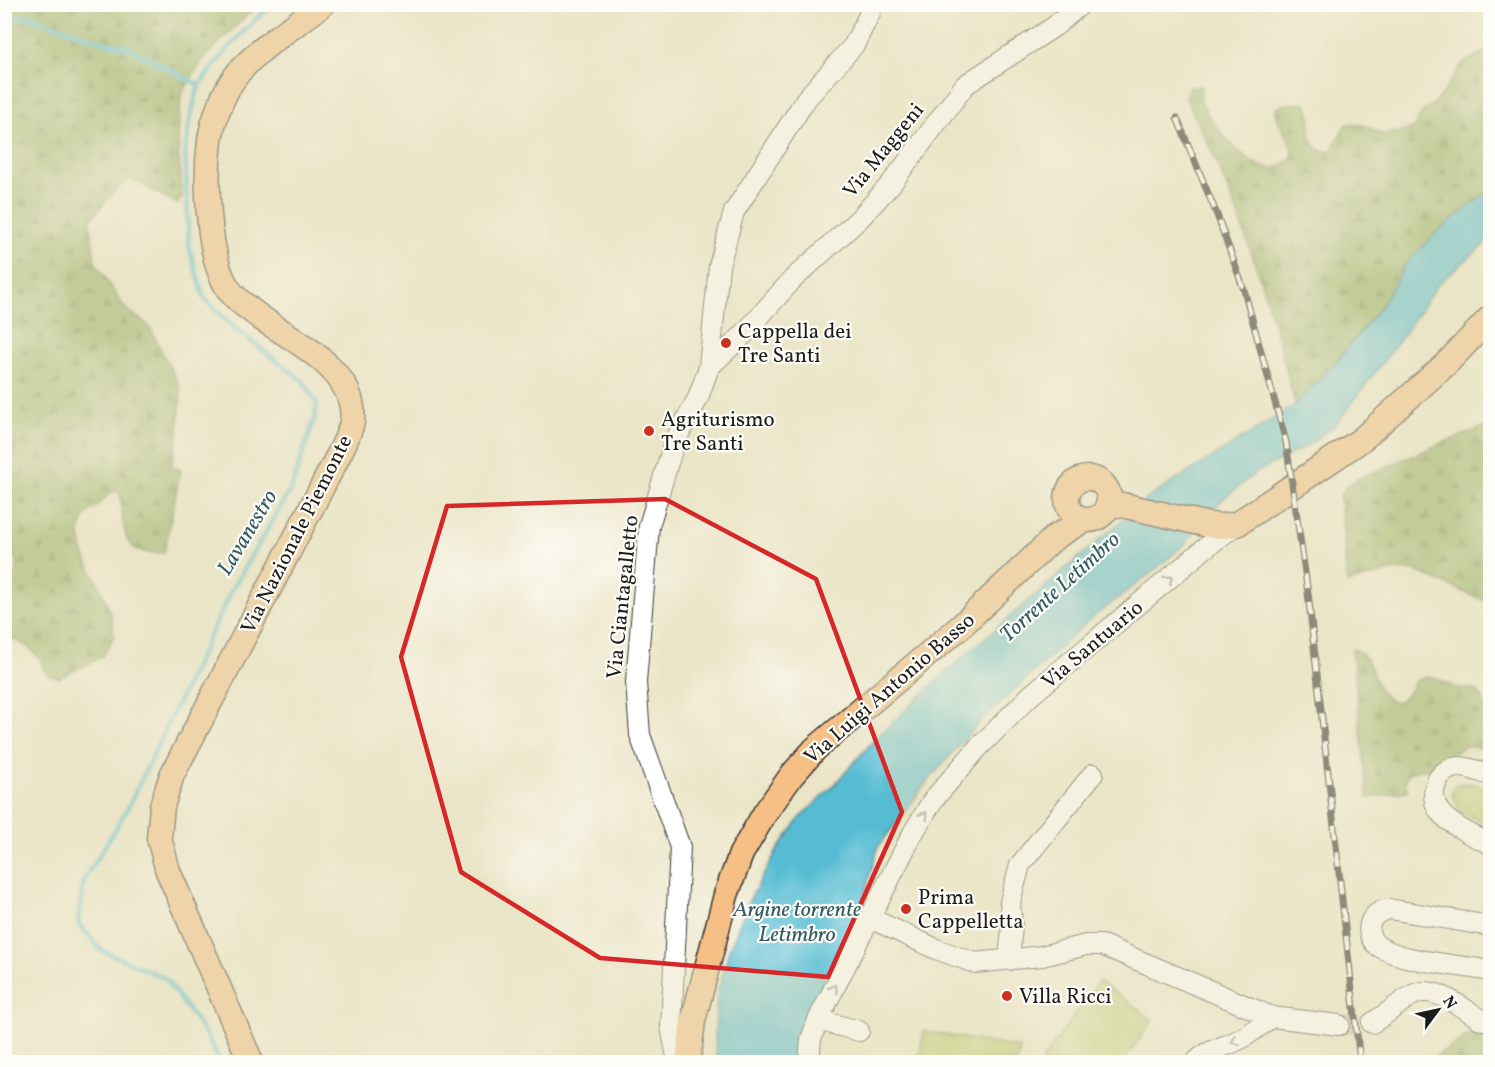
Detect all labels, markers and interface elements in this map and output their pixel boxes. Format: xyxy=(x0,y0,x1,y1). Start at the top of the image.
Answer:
street label: Via Maggeni xyxy=(837,97,932,205)
place label: Cappella dei Tre Santi xyxy=(738,318,852,371)
marker: Cappella dei Tre Santi xyxy=(719,336,733,350)
place label: Agriturismo Tre Santi xyxy=(661,406,775,459)
marker: Agriturismo Tre Santi xyxy=(642,424,656,438)
street label: Via Nazionale Piemonte xyxy=(235,430,360,639)
water label: Lavanestro xyxy=(210,485,286,582)
street label: Via Ciantagalletto xyxy=(600,514,647,680)
water label: Torrente Letimbro xyxy=(994,525,1128,650)
one-way arrow xyxy=(1162,575,1173,586)
street label: Via Santuario xyxy=(1036,594,1150,696)
street label: Via Luigi Antonio Basso xyxy=(798,607,982,772)
one-way arrow xyxy=(917,811,929,821)
place label: Prima Cappelletta xyxy=(918,884,1024,937)
water label: Argine torrente Letimbro xyxy=(732,895,861,951)
marker: Prima Cappelletta xyxy=(899,902,913,916)
north arrow xyxy=(1408,980,1468,1040)
place label: Villa Ricci xyxy=(1019,983,1112,1012)
one-way arrow xyxy=(827,984,838,994)
marker: Villa Ricci xyxy=(1000,989,1014,1003)
text: N xyxy=(1437,992,1461,1014)
one-way arrow xyxy=(1230,1034,1241,1046)

